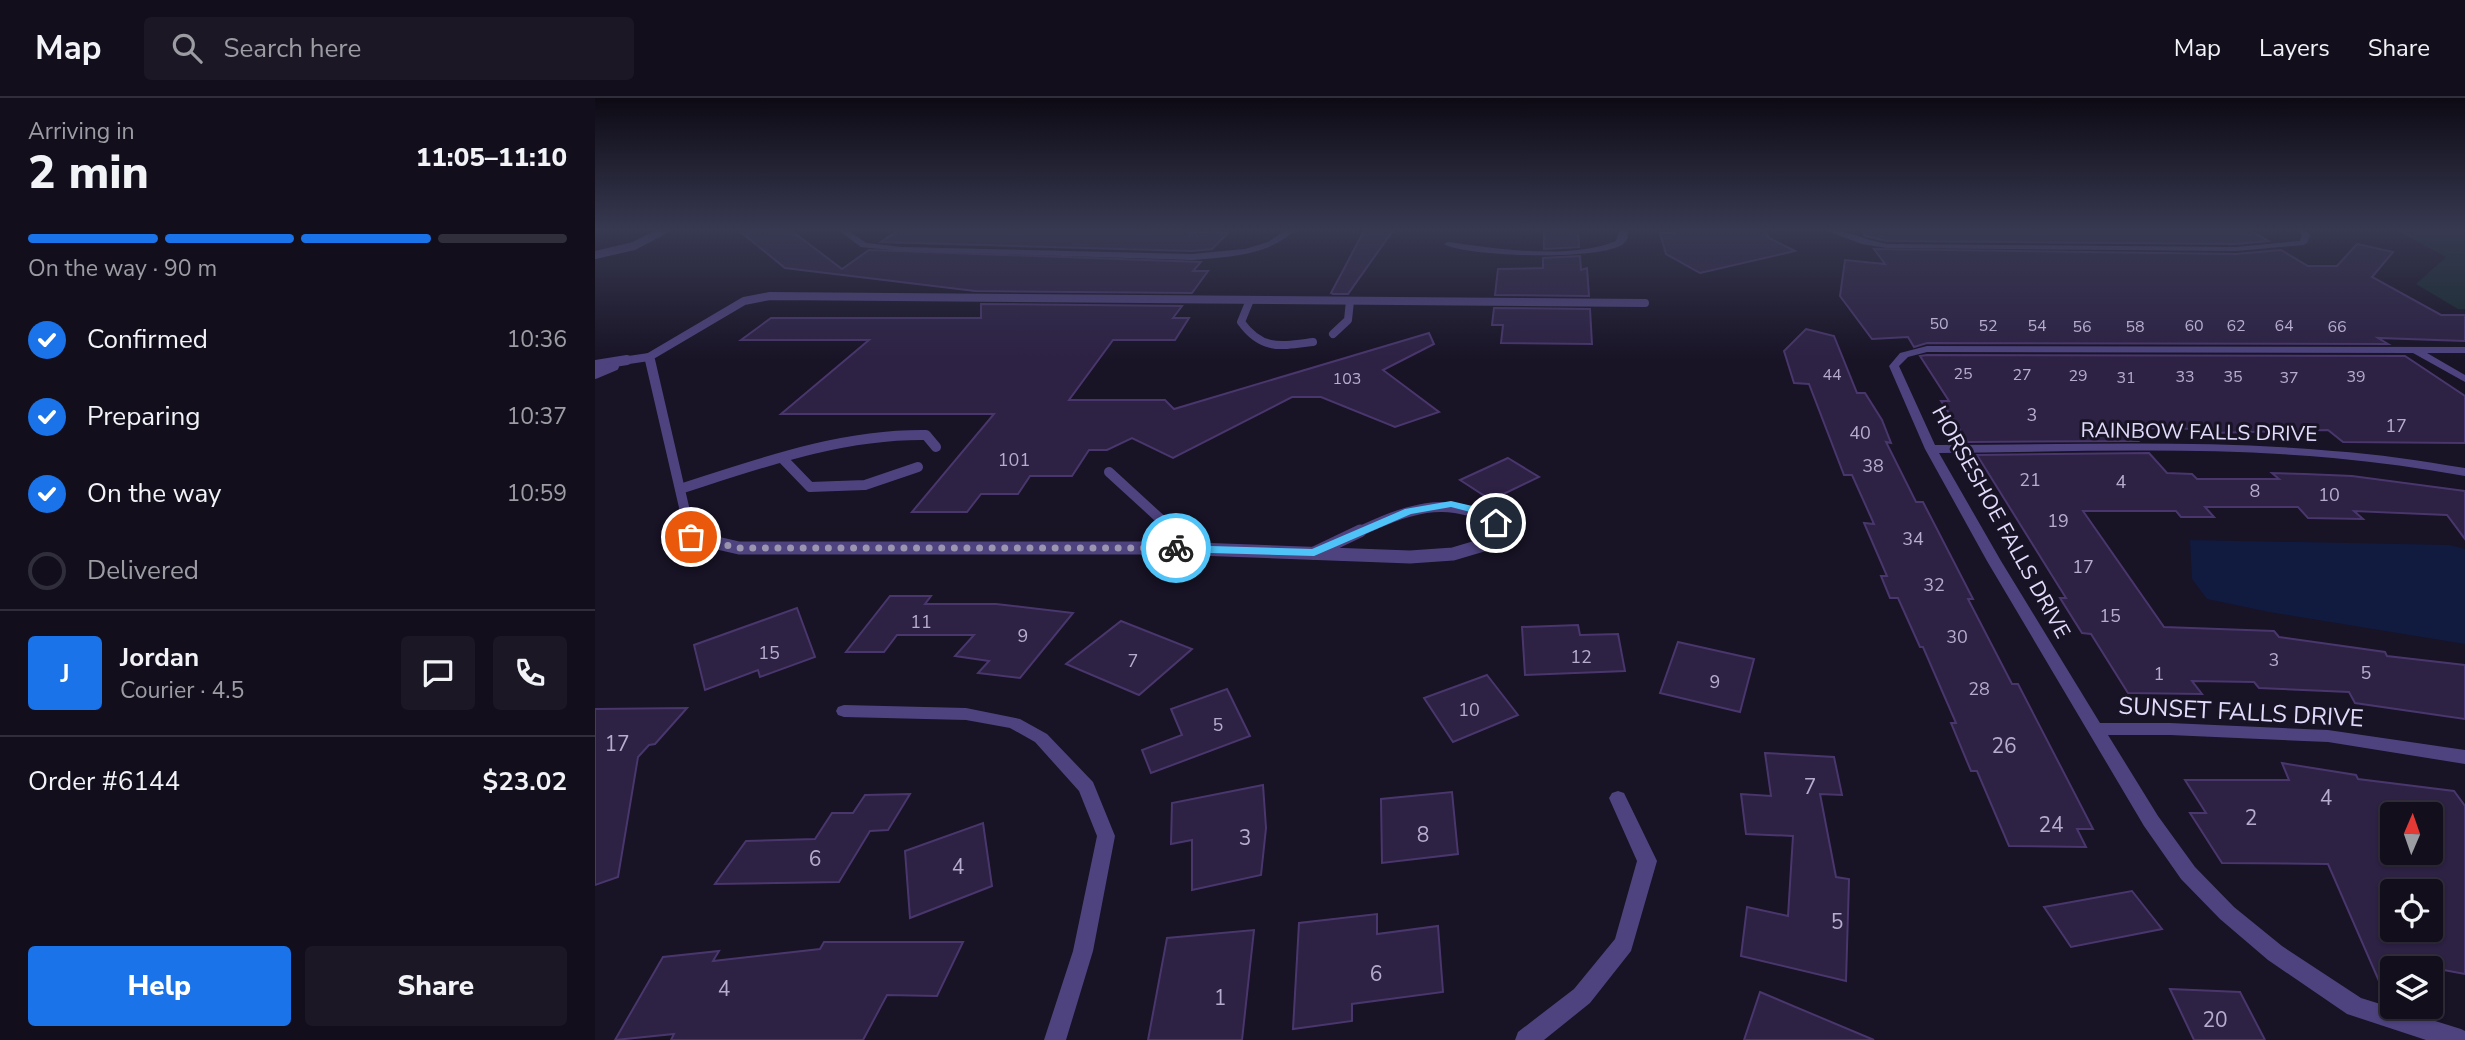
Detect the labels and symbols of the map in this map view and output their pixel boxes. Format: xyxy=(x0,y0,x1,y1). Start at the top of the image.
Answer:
house number: 50 xyxy=(1929,313,1949,335)
house number: 52 xyxy=(1978,315,1998,337)
house number: 54 xyxy=(2027,315,2047,337)
house number: 60 xyxy=(2184,315,2204,337)
house number: 62 xyxy=(2226,315,2246,337)
house number: 64 xyxy=(2274,315,2294,337)
house number: 56 xyxy=(2072,316,2092,338)
house number: 58 xyxy=(2125,316,2145,338)
house number: 66 xyxy=(2327,316,2347,338)
house number: 25 xyxy=(1953,363,1973,385)
house number: 44 xyxy=(1822,364,1842,386)
house number: 27 xyxy=(2012,364,2032,386)
house number: 29 xyxy=(2068,365,2088,387)
house number: 33 xyxy=(2175,366,2195,388)
house number: 35 xyxy=(2223,366,2243,388)
house number: 39 xyxy=(2346,366,2366,388)
house number: 31 xyxy=(2116,367,2136,389)
house number: 37 xyxy=(2279,367,2299,389)
house number: 103 xyxy=(1333,368,1361,390)
street label: HORSESHOE FALLS DRIVE xyxy=(1925,401,2077,643)
house number: 3 xyxy=(2027,403,2037,427)
house number: 17 xyxy=(2385,414,2407,438)
street label: RAINBOW FALLS DRIVE xyxy=(2080,416,2318,448)
house number: 40 xyxy=(1849,421,1871,445)
house number: 101 xyxy=(998,448,1030,472)
house number: 38 xyxy=(1862,454,1884,478)
house number: 21 xyxy=(2019,468,2041,492)
house number: 4 xyxy=(2116,470,2127,494)
house number: 8 xyxy=(2250,479,2260,503)
house number: 10 xyxy=(2318,483,2340,507)
pin xyxy=(1466,493,1526,553)
pin xyxy=(661,507,721,567)
house number: 19 xyxy=(2047,509,2069,533)
courier xyxy=(1141,513,1211,583)
house number: 34 xyxy=(1902,527,1924,551)
house number: 17 xyxy=(2072,555,2094,579)
house number: 32 xyxy=(1923,573,1945,597)
house number: 15 xyxy=(2099,604,2121,628)
house number: 11 xyxy=(910,610,932,634)
house number: 9 xyxy=(1018,624,1028,648)
house number: 30 xyxy=(1946,625,1968,649)
house number: 15 xyxy=(758,641,780,665)
house number: 12 xyxy=(1570,645,1592,669)
house number: 3 xyxy=(2269,648,2279,672)
house number: 7 xyxy=(1128,649,1138,673)
house number: 5 xyxy=(2361,661,2371,685)
house number: 1 xyxy=(2154,662,2164,686)
house number: 9 xyxy=(1710,670,1720,694)
house number: 28 xyxy=(1968,677,1990,701)
street label: SUNSET FALLS DRIVE xyxy=(2118,690,2364,734)
house number: 10 xyxy=(1458,698,1480,722)
house number: 5 xyxy=(1213,713,1223,737)
house number: 17 xyxy=(604,730,630,758)
house number: 26 xyxy=(1991,732,2017,760)
house number: 7 xyxy=(1804,773,1816,801)
house number: 4 xyxy=(2320,784,2332,812)
north arrow xyxy=(2380,802,2443,864)
house number: 2 xyxy=(2245,804,2257,832)
house number: 24 xyxy=(2038,811,2064,839)
house number: 8 xyxy=(1417,821,1429,849)
house number: 3 xyxy=(1239,824,1251,852)
house number: 6 xyxy=(809,845,821,873)
house number: 4 xyxy=(952,853,964,881)
house number: 5 xyxy=(1831,908,1843,936)
house number: 6 xyxy=(1370,960,1382,988)
house number: 4 xyxy=(718,975,730,1003)
house number: 1 xyxy=(1214,984,1226,1012)
house number: 20 xyxy=(2202,1006,2228,1034)

